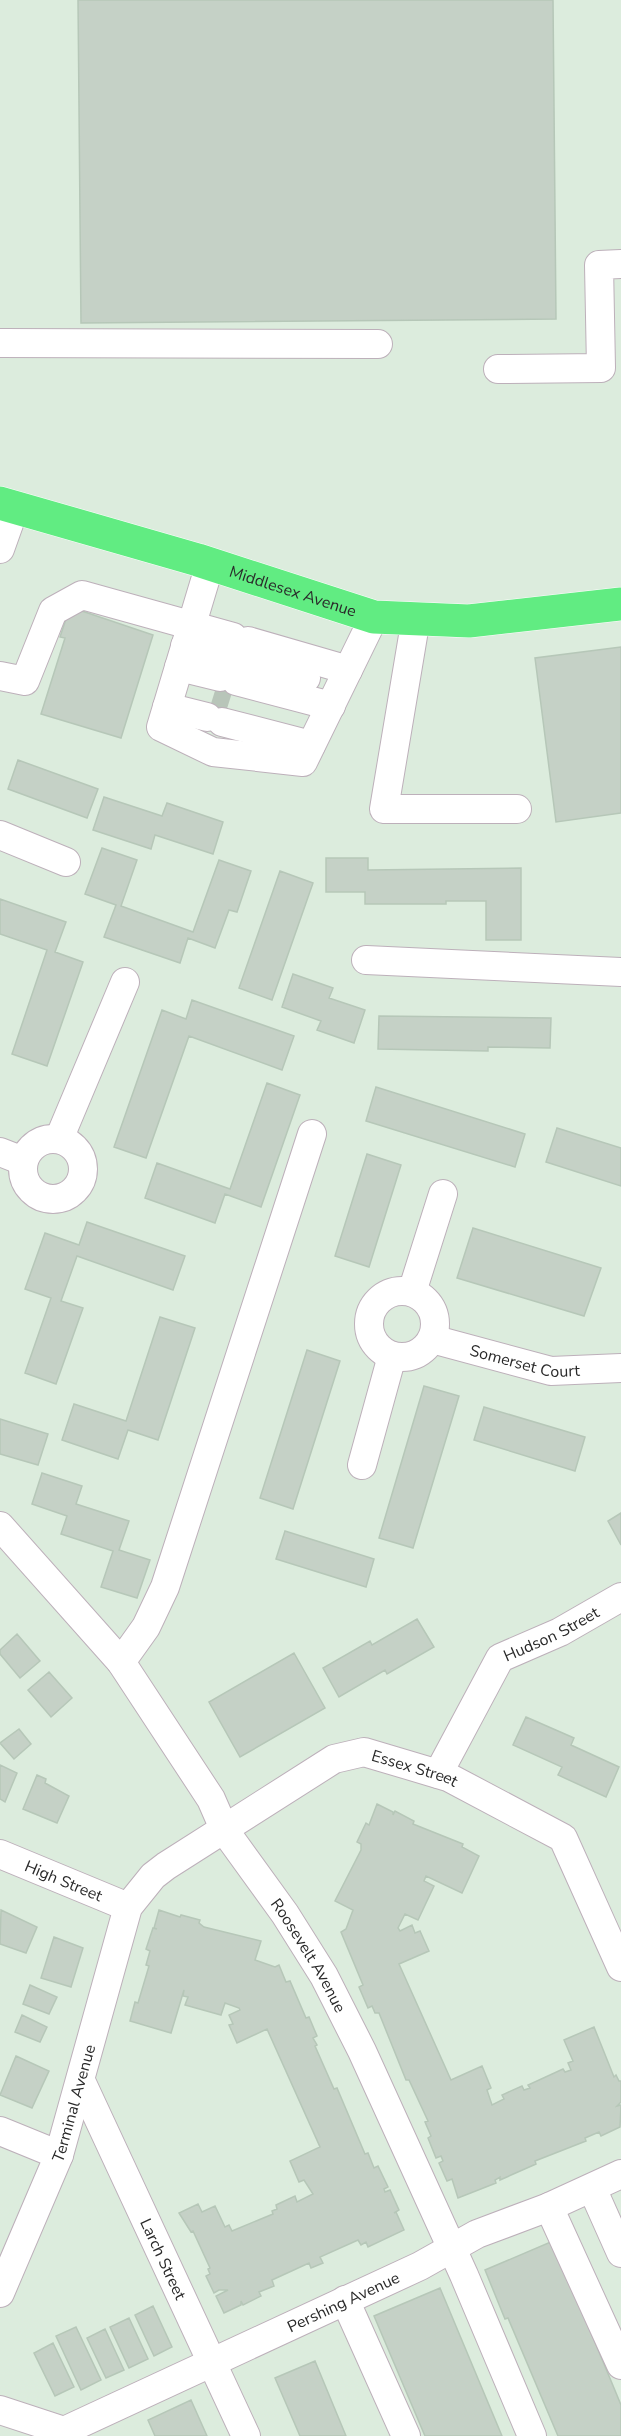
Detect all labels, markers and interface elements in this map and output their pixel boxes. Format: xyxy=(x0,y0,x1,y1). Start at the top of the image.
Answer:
street label: Middlesex Avenue xyxy=(226,561,359,623)
street label: Somerset Court xyxy=(467,1340,581,1383)
street label: Hudson Street xyxy=(500,1602,604,1667)
street label: Essex Street xyxy=(369,1745,462,1793)
street label: High Street xyxy=(21,1855,106,1907)
street label: Roosevelt Avenue xyxy=(265,1894,351,2017)
street label: Terminal Avenue xyxy=(47,2042,101,2166)
street label: Larch Street xyxy=(134,2215,191,2304)
street label: Pershing Avenue xyxy=(284,2267,403,2338)

